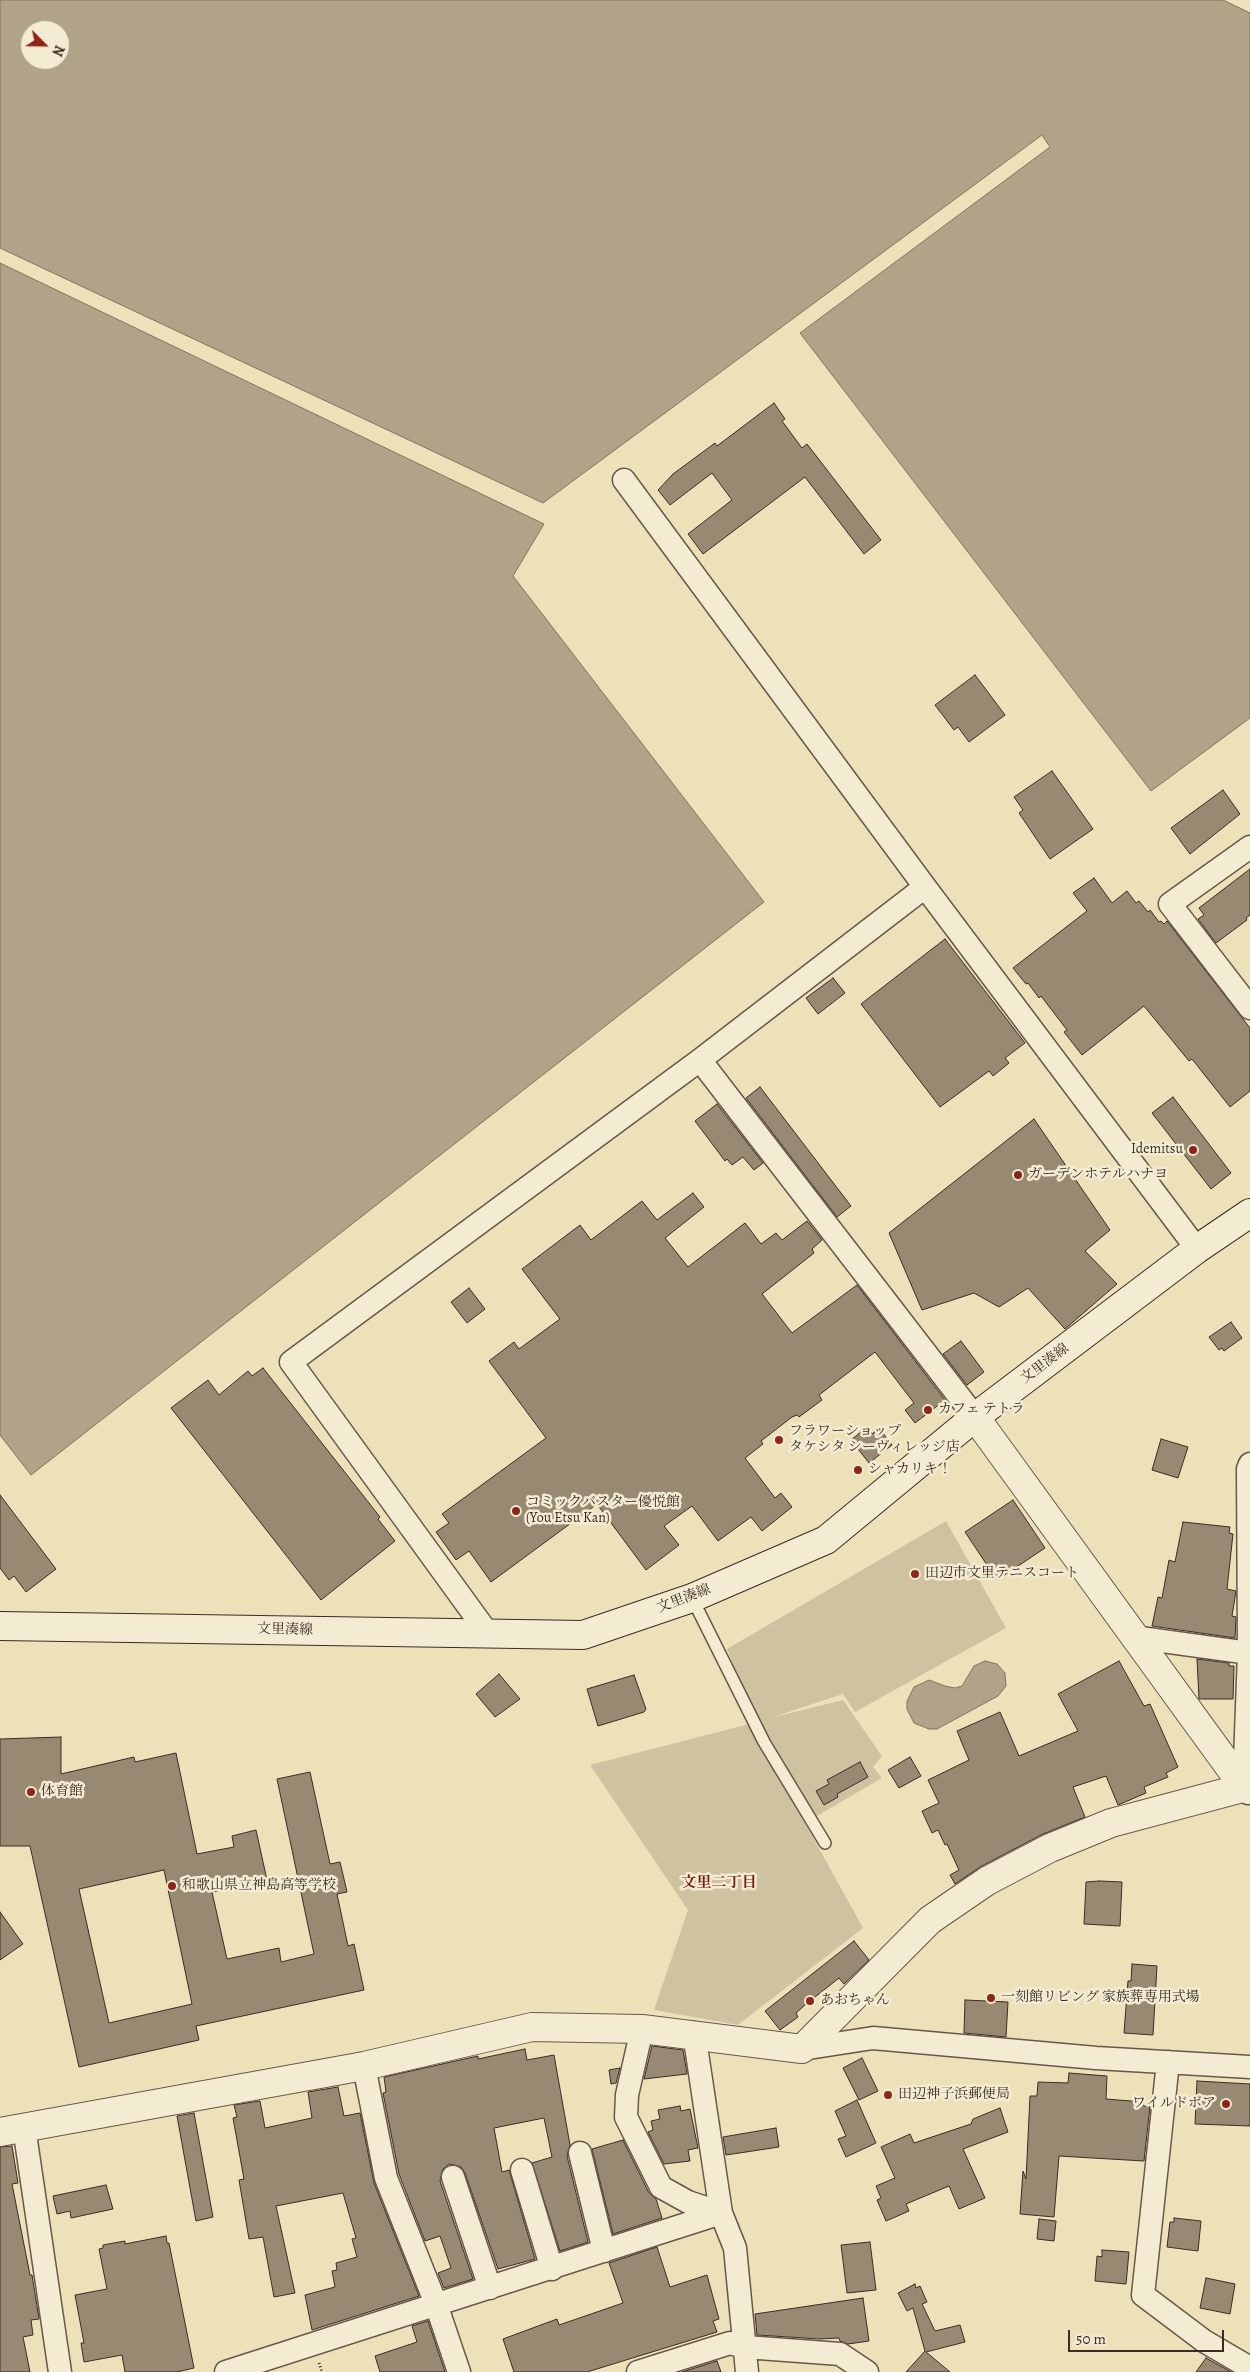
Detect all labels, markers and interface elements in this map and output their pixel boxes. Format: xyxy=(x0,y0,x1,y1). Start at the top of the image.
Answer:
north arrow xyxy=(20,20,70,70)
text: N xyxy=(48,42,69,59)
place label: Idemitsu xyxy=(1131,1142,1183,1158)
marker: Idemitsu xyxy=(1187,1144,1199,1156)
place label: ガーデンホテルハナヨ xyxy=(1028,1167,1168,1183)
marker: ガーデンホテルハナヨ xyxy=(1012,1169,1024,1181)
street label: 文里湊線 xyxy=(1018,1340,1072,1388)
place label: カフェ テトラ xyxy=(938,1402,1025,1418)
marker: カフェ テトラ xyxy=(922,1404,934,1416)
place label: フラワーショップ タケシタ シーヴィレッジ店 xyxy=(789,1424,960,1456)
marker: フラワーショップ タケシタ シーヴィレッジ店 xyxy=(773,1434,785,1446)
place label: シャカリキ！ xyxy=(868,1462,952,1478)
marker: シャカリキ！ xyxy=(852,1464,864,1476)
place label: コミックバスター優悦館 (You Etsu Kan) xyxy=(526,1495,680,1528)
marker: コミックバスター優悦館 (You Etsu Kan) xyxy=(510,1505,522,1517)
place label: 田辺市文里テニスコート xyxy=(925,1566,1079,1582)
marker: 田辺市文里テニスコート xyxy=(909,1568,921,1580)
street label: 文里湊線 xyxy=(655,1581,713,1617)
street label: 文里湊線 xyxy=(257,1621,313,1639)
place label: 体育館 xyxy=(41,1784,83,1800)
marker: 体育館 xyxy=(25,1786,37,1798)
district label: 文里二丁目 xyxy=(682,1874,756,1892)
place label: 和歌山県立神島高等学校 xyxy=(182,1878,336,1894)
marker: 和歌山県立神島高等学校 xyxy=(166,1880,178,1892)
place label: 一刻館リビング 家族葬専用式場 xyxy=(1001,1990,1200,2006)
marker: 一刻館リビング 家族葬専用式場 xyxy=(985,1992,997,2004)
place label: あおちゃん xyxy=(820,1993,890,2009)
marker: あおちゃん xyxy=(804,1995,816,2007)
place label: 田辺神子浜郵便局 xyxy=(898,2087,1010,2103)
marker: 田辺神子浜郵便局 xyxy=(882,2089,894,2101)
place label: ワイルドボア xyxy=(1132,2096,1216,2112)
marker: ワイルドボア xyxy=(1220,2098,1232,2110)
scale bar xyxy=(1070,2320,1226,2352)
text: 50 m xyxy=(1076,2329,1106,2349)

